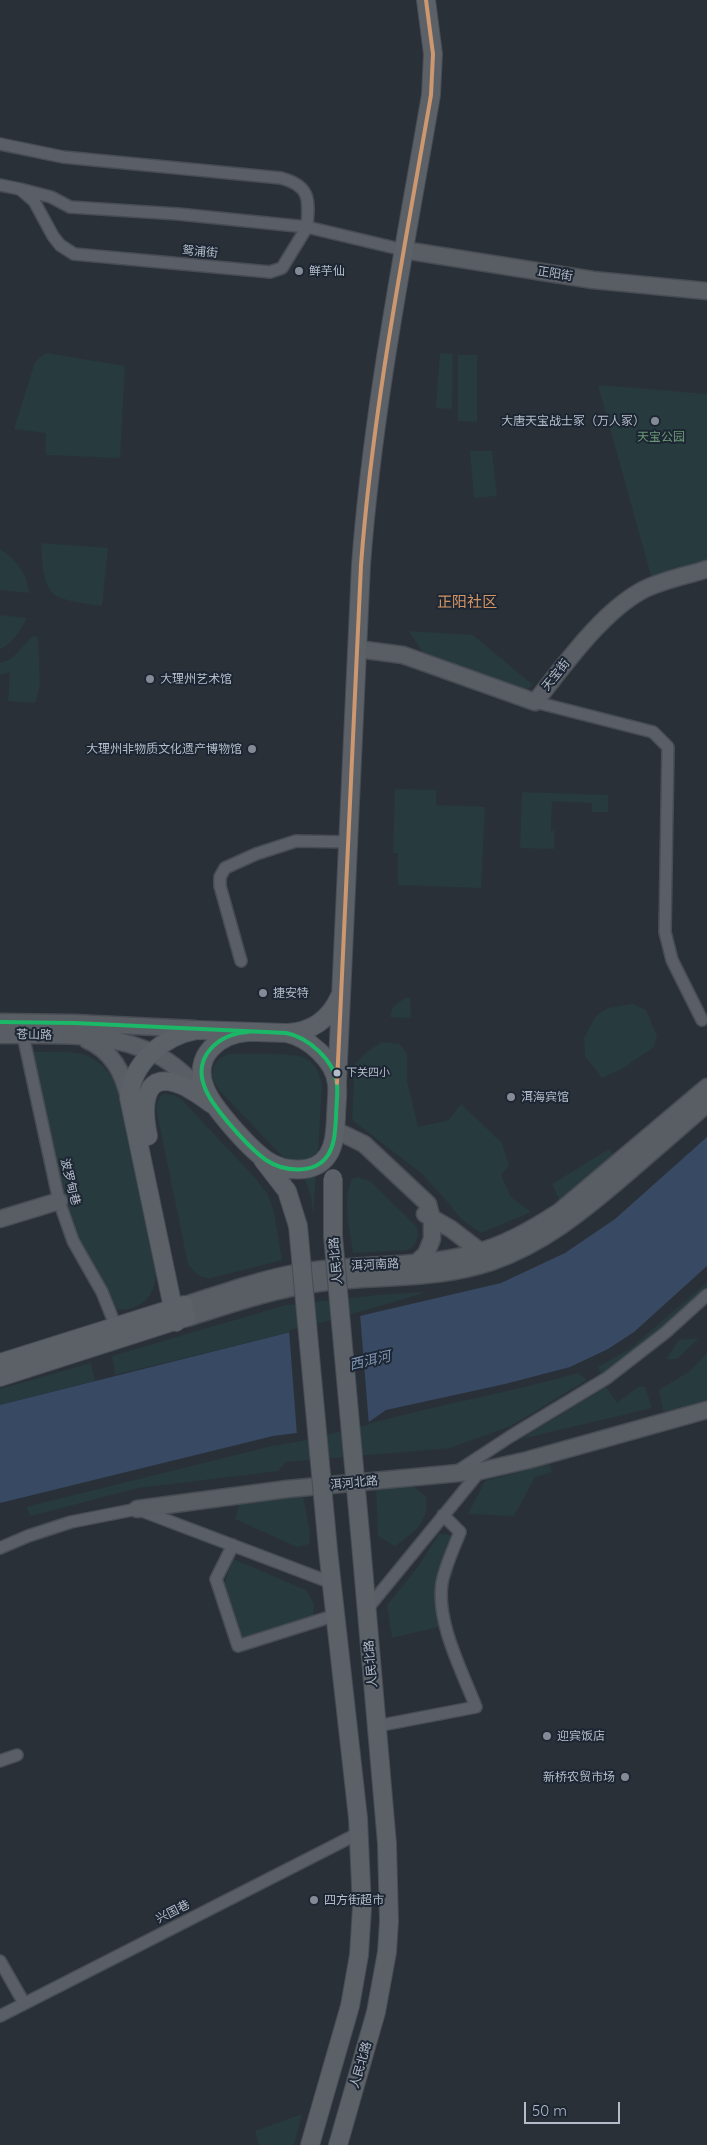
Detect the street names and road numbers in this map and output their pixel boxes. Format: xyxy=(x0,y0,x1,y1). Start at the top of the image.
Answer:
street label: 鸳浦街 xyxy=(181,243,219,261)
street label: 正阳街 xyxy=(536,264,574,284)
street label: 天宝街 xyxy=(539,656,573,694)
street label: 苍山路 xyxy=(16,1027,52,1043)
street label: 波罗甸巷 xyxy=(57,1157,83,1207)
street label: 人民北路 xyxy=(327,1236,345,1286)
street label: 洱河南路 xyxy=(351,1257,399,1273)
street label: 洱河北路 xyxy=(329,1474,379,1492)
street label: 人民北路 xyxy=(362,1639,380,1689)
street label: 兴国巷 xyxy=(154,1897,192,1927)
street label: 人民北路 xyxy=(347,2040,375,2090)

